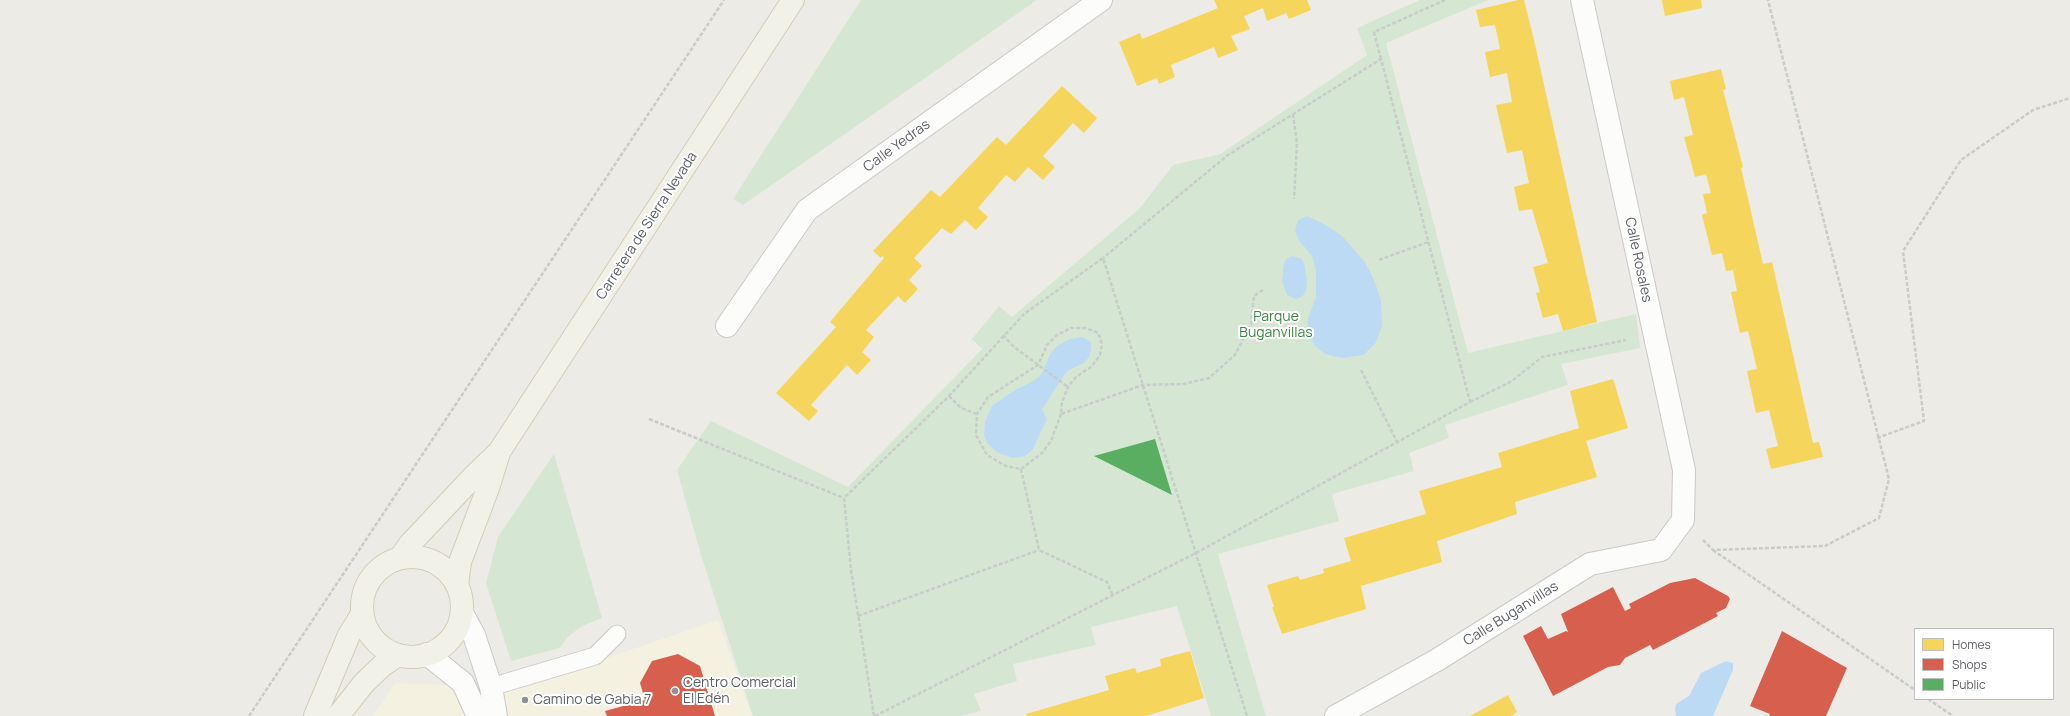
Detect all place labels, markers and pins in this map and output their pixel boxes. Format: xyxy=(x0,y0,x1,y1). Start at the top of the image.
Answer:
place label: Centro Comercial El Edén xyxy=(683,675,796,708)
marker: Centro Comercial El Edén xyxy=(670,686,680,696)
place label: Camino de Gabia 7 xyxy=(533,692,651,708)
marker: Camino de Gabia 7 xyxy=(520,695,530,705)

